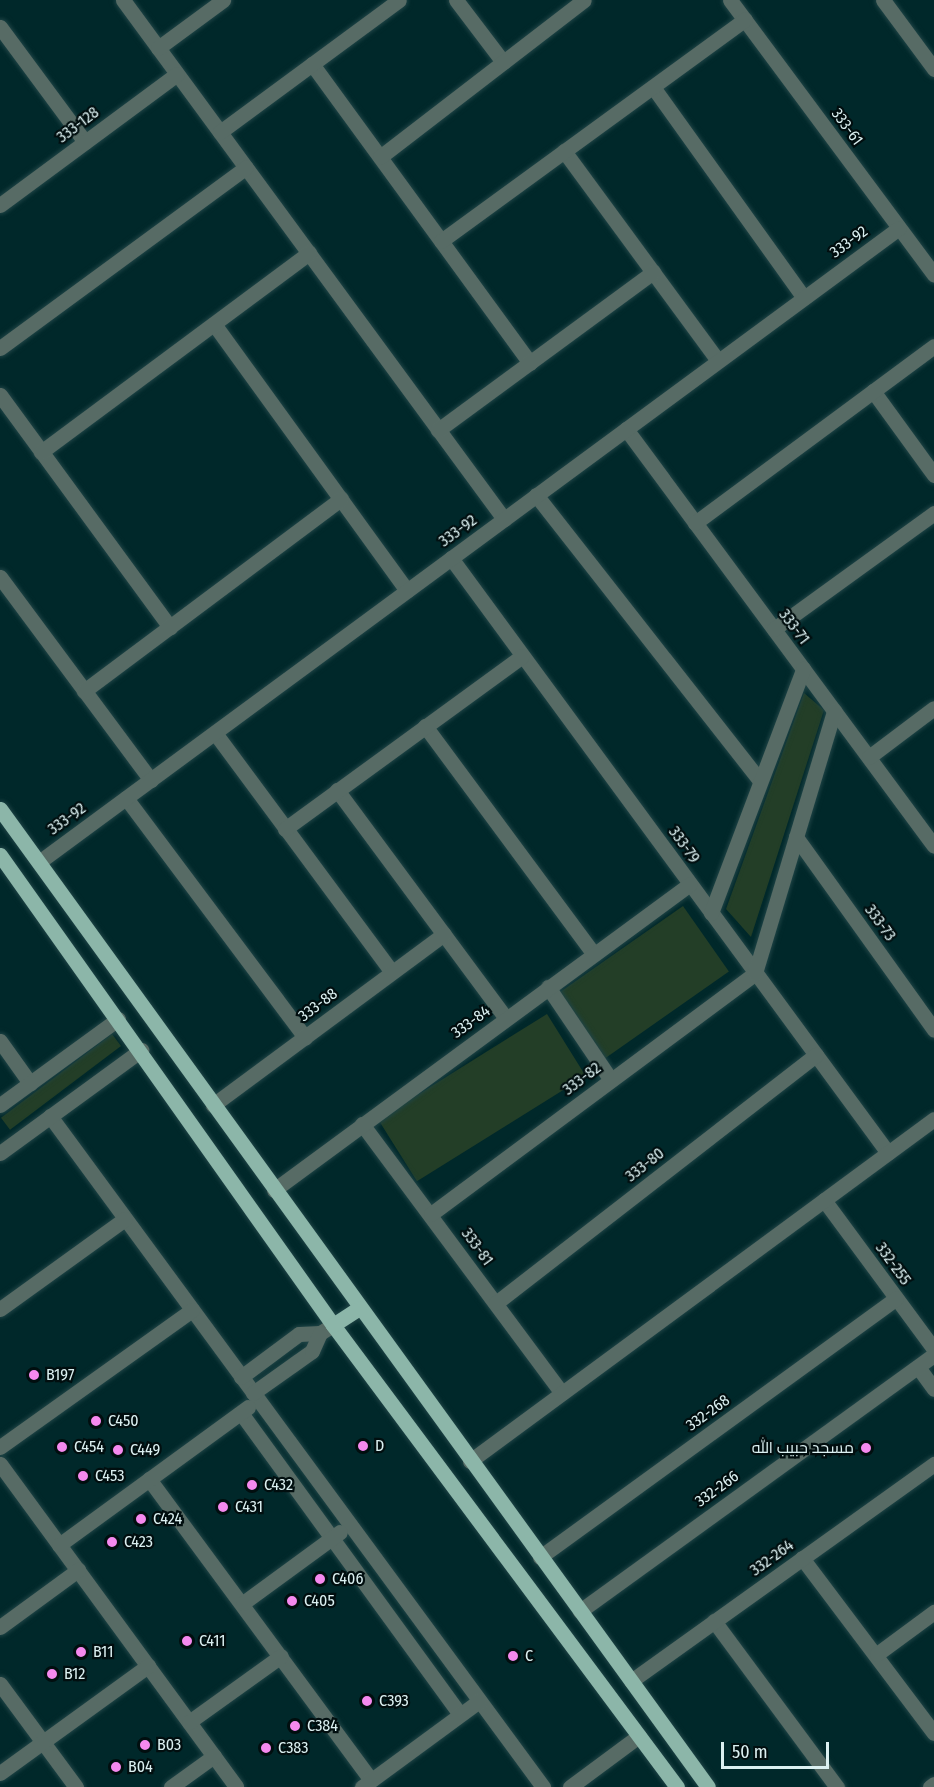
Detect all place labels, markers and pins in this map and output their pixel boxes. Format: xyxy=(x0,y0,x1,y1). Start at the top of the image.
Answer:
place label: B197 xyxy=(46,1365,74,1385)
marker: B197 xyxy=(27,1368,41,1382)
place label: C450 xyxy=(108,1411,139,1431)
marker: C450 xyxy=(89,1414,103,1428)
place label: D xyxy=(375,1436,384,1456)
place label: C454 xyxy=(74,1437,104,1457)
place label: مسجد حبيب الله xyxy=(752,1438,854,1458)
marker: D xyxy=(356,1439,370,1453)
marker: C454 xyxy=(55,1440,69,1454)
place label: C449 xyxy=(130,1440,160,1460)
marker: مسجد حبيب الله xyxy=(859,1441,873,1455)
marker: C449 xyxy=(111,1443,125,1457)
place label: C453 xyxy=(95,1466,124,1486)
marker: C453 xyxy=(76,1469,90,1483)
place label: C432 xyxy=(264,1475,293,1495)
marker: C432 xyxy=(245,1478,259,1492)
place label: C431 xyxy=(235,1497,263,1517)
marker: C431 xyxy=(216,1500,230,1514)
place label: C424 xyxy=(153,1509,182,1529)
marker: C424 xyxy=(134,1512,148,1526)
place label: C423 xyxy=(124,1532,153,1552)
marker: C423 xyxy=(105,1535,119,1549)
place label: C406 xyxy=(332,1569,363,1589)
marker: C406 xyxy=(313,1572,327,1586)
place label: C405 xyxy=(304,1591,335,1611)
marker: C405 xyxy=(285,1594,299,1608)
place label: C411 xyxy=(199,1631,225,1651)
marker: C411 xyxy=(180,1634,194,1648)
place label: B11 xyxy=(93,1642,113,1662)
marker: B11 xyxy=(74,1645,88,1659)
place label: C xyxy=(525,1646,533,1666)
marker: C xyxy=(506,1649,520,1663)
place label: B12 xyxy=(64,1664,85,1684)
marker: B12 xyxy=(45,1667,59,1681)
place label: C393 xyxy=(379,1691,409,1711)
marker: C393 xyxy=(360,1694,374,1708)
place label: C384 xyxy=(307,1716,338,1736)
marker: C384 xyxy=(288,1719,302,1733)
place label: B03 xyxy=(157,1735,181,1755)
marker: B03 xyxy=(138,1738,152,1752)
place label: C383 xyxy=(278,1738,309,1758)
marker: C383 xyxy=(259,1741,273,1755)
place label: B04 xyxy=(128,1757,153,1777)
marker: B04 xyxy=(109,1760,123,1774)

